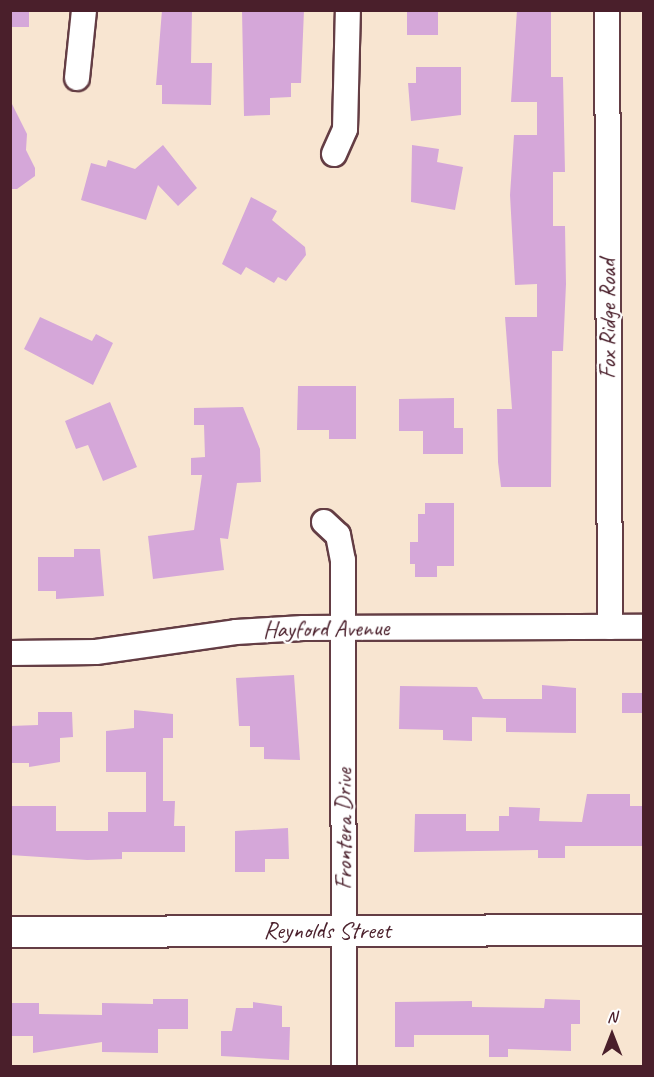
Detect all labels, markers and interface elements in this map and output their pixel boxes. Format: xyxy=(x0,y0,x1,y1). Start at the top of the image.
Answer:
street label: Fox Ridge Road xyxy=(594,258,622,380)
street label: Hayford Avenue xyxy=(263,614,389,644)
street label: Frontera Drive xyxy=(330,768,358,890)
street label: Reynolds Street xyxy=(263,917,391,945)
north arrow xyxy=(582,1005,642,1065)
text: N xyxy=(607,1007,617,1027)

